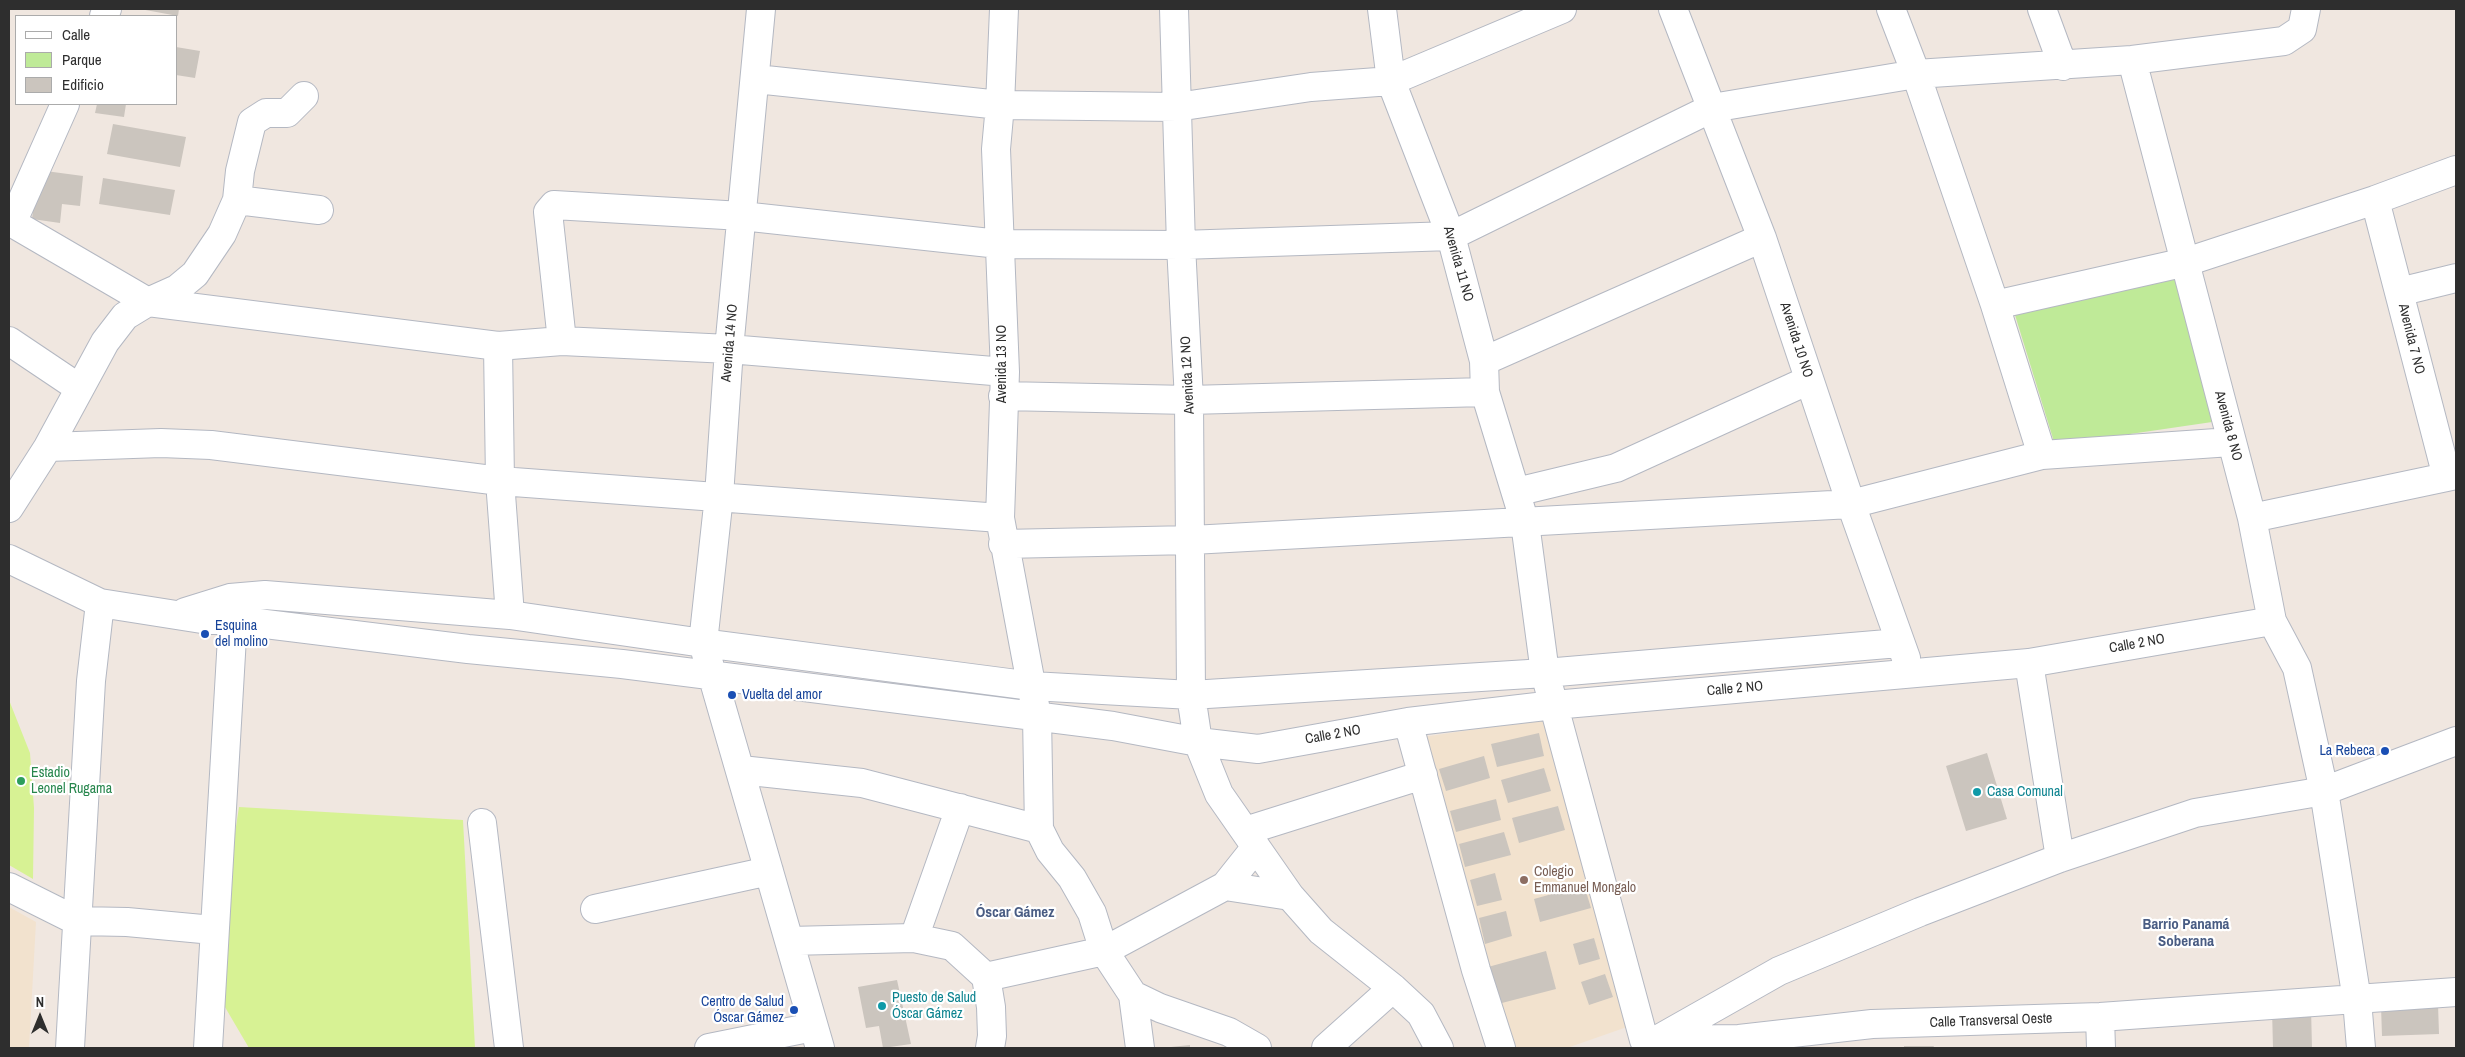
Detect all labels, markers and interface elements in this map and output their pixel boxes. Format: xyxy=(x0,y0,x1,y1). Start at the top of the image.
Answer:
legend xyxy=(15,15,178,105)
text: Calle xyxy=(62,24,90,45)
text: Parque xyxy=(62,49,102,70)
text: Edificio xyxy=(62,74,104,95)
street label: Avenida 11 NO xyxy=(1439,224,1477,304)
street label: Avenida 10 NO xyxy=(1776,300,1816,380)
street label: Avenida 7 NO xyxy=(2394,302,2428,376)
street label: Avenida 14 NO xyxy=(718,303,742,383)
street label: Avenida 13 NO xyxy=(994,325,1010,403)
street label: Avenida 12 NO xyxy=(1178,335,1198,415)
street label: Avenida 8 NO xyxy=(2211,389,2245,463)
place label: Esquina del molino xyxy=(215,618,268,650)
marker: Esquina del molino xyxy=(199,628,211,640)
street label: Calle 2 NO xyxy=(2108,631,2166,657)
street label: Calle 2 NO xyxy=(1706,678,1764,700)
place label: Vuelta del amor xyxy=(742,687,822,703)
marker: Vuelta del amor xyxy=(726,689,738,701)
street label: Calle 2 NO xyxy=(1304,722,1362,748)
place label: La Rebeca xyxy=(2319,743,2375,759)
marker: La Rebeca xyxy=(2379,745,2391,757)
place label: Estadio Leonel Rugama xyxy=(31,765,112,798)
marker: Estadio Leonel Rugama xyxy=(15,775,27,787)
place label: Casa Comunal xyxy=(1987,784,2063,800)
marker: Casa Comunal xyxy=(1971,786,1983,798)
place label: Colegio Emmanuel Mongalo xyxy=(1534,864,1636,896)
marker: Colegio Emmanuel Mongalo xyxy=(1518,874,1530,886)
district label: Óscar Gámez xyxy=(976,904,1054,922)
district label: Barrio Panamá Soberana xyxy=(2143,916,2229,951)
place label: Puesto de Salud Óscar Gámez xyxy=(892,990,976,1022)
north arrow xyxy=(15,992,65,1042)
text: N xyxy=(36,993,44,1011)
place label: Centro de Salud Óscar Gámez xyxy=(701,994,784,1026)
marker: Puesto de Salud Óscar Gámez xyxy=(876,1000,888,1012)
marker: Centro de Salud Óscar Gámez xyxy=(788,1004,800,1016)
street label: Calle Transversal Oeste xyxy=(1929,1010,2053,1032)

